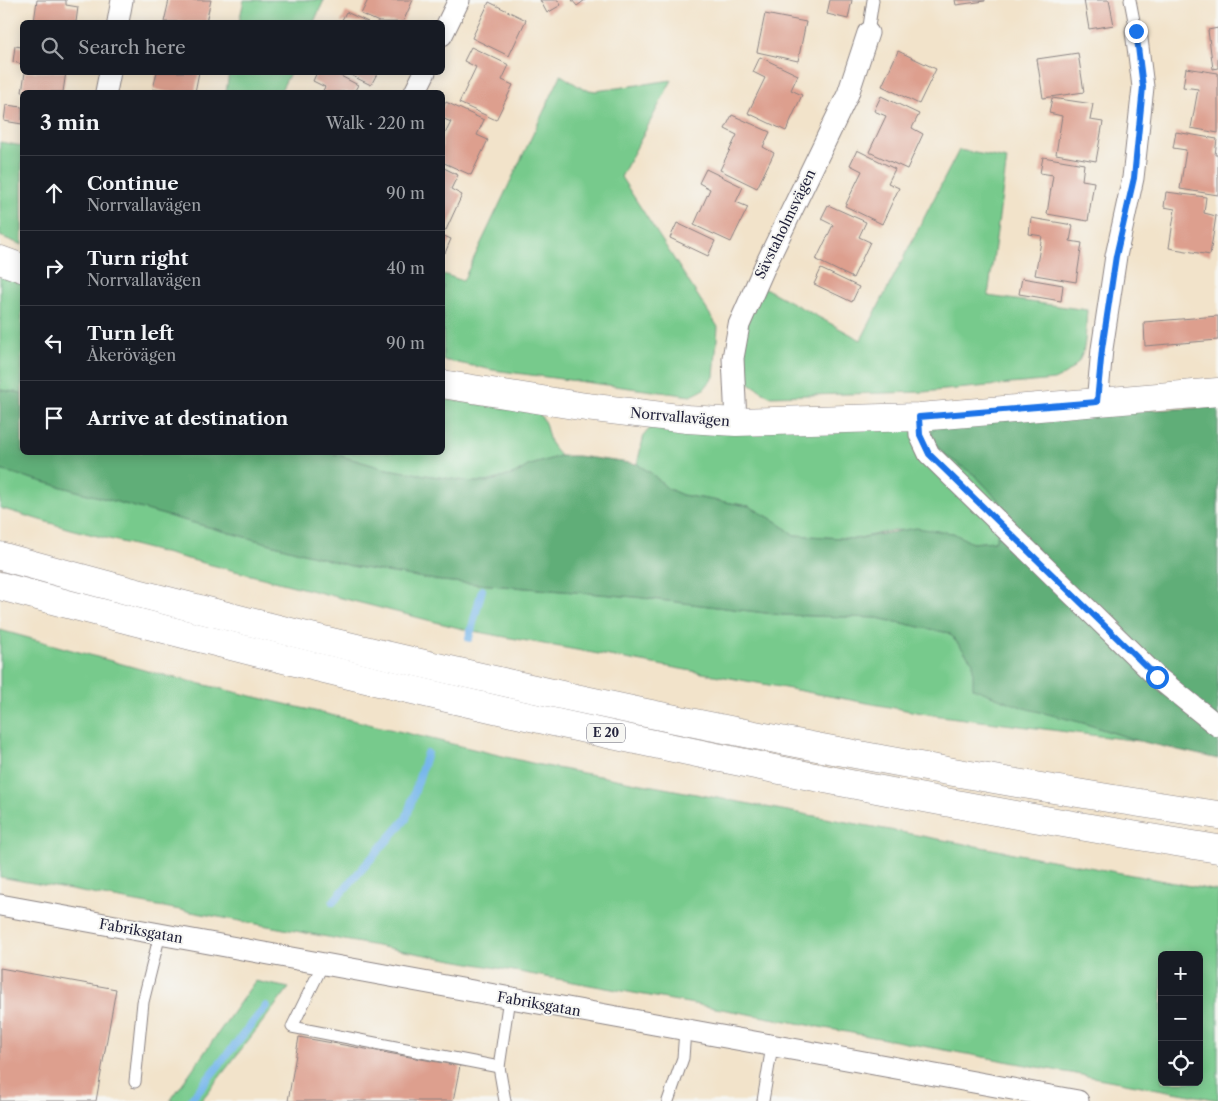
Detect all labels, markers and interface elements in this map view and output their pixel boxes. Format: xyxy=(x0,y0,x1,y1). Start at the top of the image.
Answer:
search box xyxy=(20,20,445,75)
route end xyxy=(1125,20,1148,43)
icon: search xyxy=(38,34,66,62)
text: Search here xyxy=(78,36,186,59)
text: 3 min xyxy=(40,110,100,135)
text: Walk · 220 m xyxy=(326,113,425,133)
street label: Sävstaholmsvägen xyxy=(751,166,819,282)
text: Continue xyxy=(87,172,179,195)
icon: ahead xyxy=(40,179,68,207)
text: 90 m xyxy=(386,183,425,203)
text: Norrvallavägen xyxy=(87,195,201,215)
text: Turn right xyxy=(87,247,188,270)
icon: right xyxy=(40,254,68,282)
text: 40 m xyxy=(386,258,425,278)
text: Norrvallavägen xyxy=(87,270,201,290)
text: Turn left xyxy=(87,322,174,345)
icon: left xyxy=(40,329,68,357)
text: 90 m xyxy=(386,333,425,353)
text: Åkerövägen xyxy=(87,345,176,365)
icon: arrive xyxy=(40,404,68,432)
street label: Norrvallavägen xyxy=(629,404,731,430)
text: Arrive at destination xyxy=(87,407,288,430)
route start xyxy=(1146,666,1169,689)
road number: E 20 xyxy=(587,724,625,742)
street label: Fabriksgatan xyxy=(98,915,184,947)
map controls xyxy=(1158,951,1203,1086)
button: + xyxy=(1158,951,1203,996)
street label: Fabriksgatan xyxy=(496,988,582,1020)
button: − xyxy=(1158,996,1203,1041)
button: locate xyxy=(1158,1041,1203,1086)

